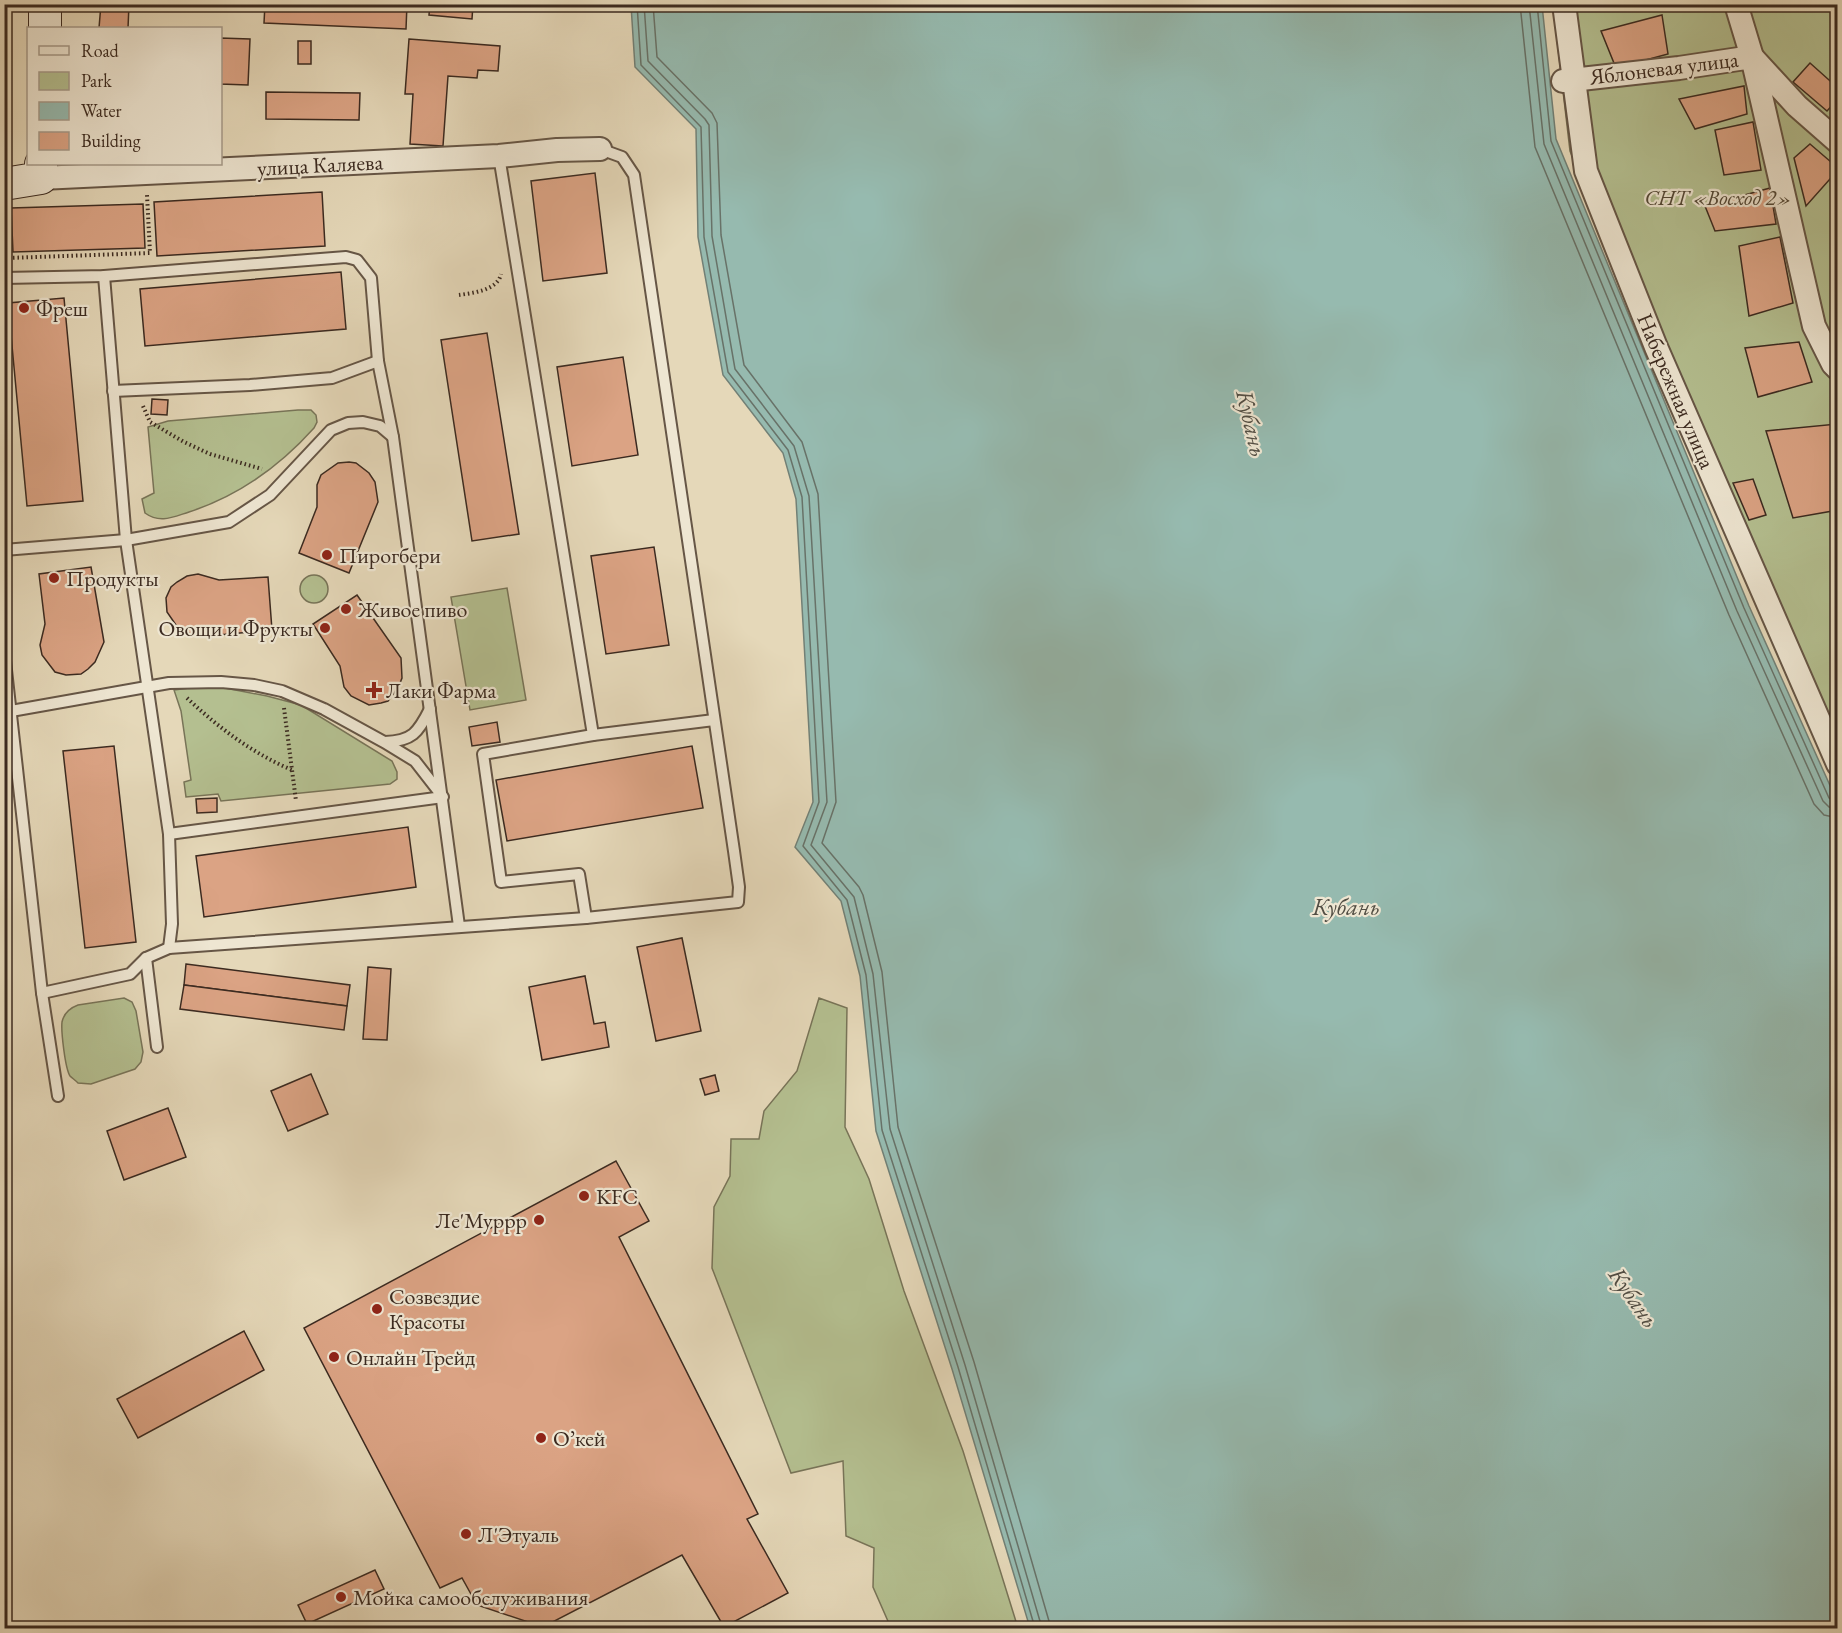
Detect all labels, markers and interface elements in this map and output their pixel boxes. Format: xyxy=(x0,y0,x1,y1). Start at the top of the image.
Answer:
legend xyxy=(27,27,222,165)
text: Road xyxy=(81,39,120,62)
street label: Яблоневая улица xyxy=(1587,44,1740,92)
text: Park xyxy=(81,69,112,92)
text: Water xyxy=(81,99,122,122)
text: Building xyxy=(81,129,141,152)
street label: улица Каляева xyxy=(256,147,384,183)
park label: СНТ «Восход 2» xyxy=(1644,183,1792,212)
place label: Фреш xyxy=(36,294,88,323)
marker: Фреш xyxy=(17,301,31,315)
street label: Набережная улица xyxy=(1630,309,1722,473)
water label: Кубань xyxy=(1229,386,1275,459)
place label: Пирогбери xyxy=(339,541,441,570)
marker: Пирогбери xyxy=(320,548,334,562)
place label: Продукты xyxy=(66,564,159,593)
marker: Продукты xyxy=(47,571,61,585)
place label: Живое пиво xyxy=(357,595,467,624)
marker: Живое пиво xyxy=(339,602,353,616)
place label: Овощи и Фрукты xyxy=(158,614,313,643)
marker: Овощи и Фрукты xyxy=(318,621,332,635)
place label: Лаки Фарма xyxy=(386,676,496,705)
marker: Лаки Фарма xyxy=(367,683,381,697)
water label: Кубань xyxy=(1311,891,1380,922)
place label: KFC xyxy=(596,1182,638,1211)
marker: KFC xyxy=(577,1189,591,1203)
place label: Ле'Муррр xyxy=(436,1206,527,1235)
marker: Ле'Муррр xyxy=(532,1213,546,1227)
water label: Кубань xyxy=(1601,1260,1666,1334)
place label: Созвездие Красоты xyxy=(389,1282,480,1336)
marker: Созвездие Красоты xyxy=(370,1302,384,1316)
place label: Онлайн Трейд xyxy=(346,1343,475,1372)
marker: Онлайн Трейд xyxy=(327,1350,341,1364)
place label: О’кей xyxy=(553,1424,606,1453)
marker: О’кей xyxy=(534,1431,548,1445)
place label: Л'Этуаль xyxy=(478,1520,559,1549)
marker: Л'Этуаль xyxy=(459,1527,473,1541)
place label: Мойка самообслуживания xyxy=(353,1583,588,1612)
marker: Мойка самообслуживания xyxy=(334,1590,348,1604)

